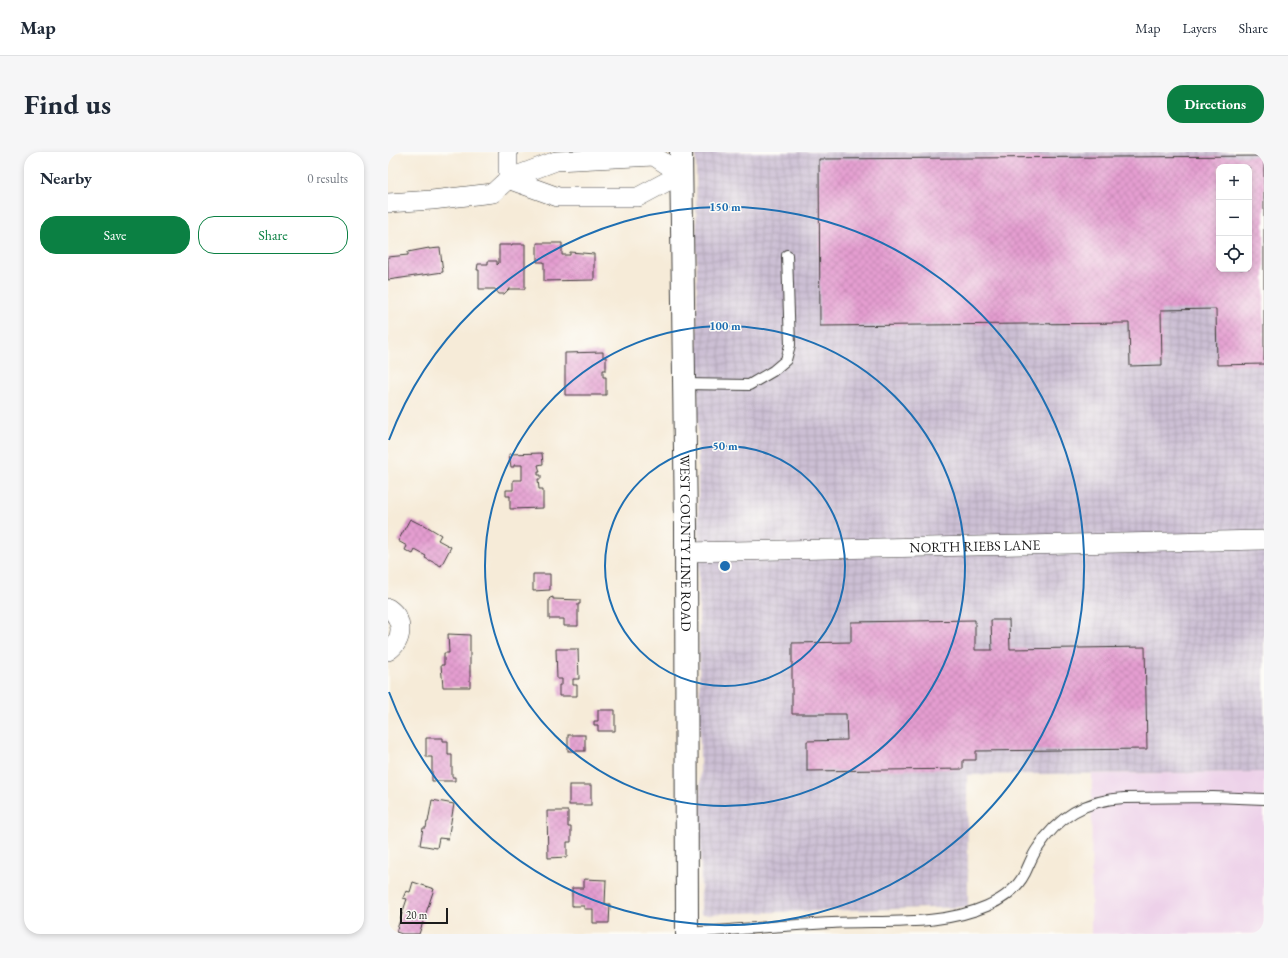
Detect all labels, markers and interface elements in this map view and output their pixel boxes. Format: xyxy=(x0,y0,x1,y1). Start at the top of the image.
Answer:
text: Map xyxy=(20,15,56,40)
text: Map xyxy=(1135,19,1160,37)
text: Layers xyxy=(1182,19,1217,37)
text: Share xyxy=(1239,19,1268,37)
button: Directions xyxy=(1167,85,1264,123)
text: Find us xyxy=(24,86,111,122)
map controls xyxy=(1216,164,1252,272)
button: + xyxy=(1216,164,1252,200)
text: Nearby xyxy=(40,167,92,189)
text: 0 results xyxy=(307,170,348,187)
text: 150 m xyxy=(709,199,741,215)
button: − xyxy=(1216,200,1252,236)
button: Save xyxy=(40,216,190,254)
button: Share xyxy=(198,216,348,254)
button: locate xyxy=(1216,236,1252,272)
text: 100 m xyxy=(709,318,741,334)
text: 50 m xyxy=(712,438,738,454)
street label: WEST COUNTY LINE ROAD xyxy=(676,454,695,632)
street label: NORTH RIEBS LANE xyxy=(909,536,1041,556)
centre of rings xyxy=(718,559,732,573)
scale bar xyxy=(400,906,448,925)
text: 20 m xyxy=(406,908,427,922)

